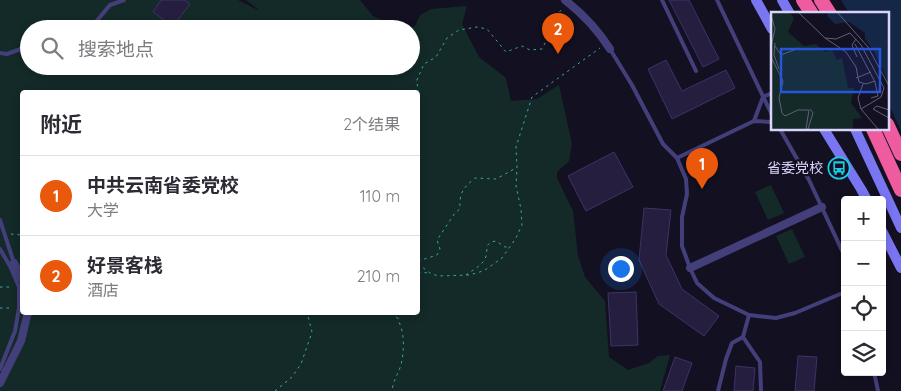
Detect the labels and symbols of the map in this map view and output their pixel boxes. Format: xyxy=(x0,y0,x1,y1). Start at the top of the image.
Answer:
inset map xyxy=(771,12,888,130)
pin: 2 xyxy=(542,13,574,54)
pin: 1 xyxy=(686,148,718,189)
bus stop icon: 省委党校 xyxy=(827,156,851,180)
place label: 省委党校 xyxy=(767,159,823,177)
your location xyxy=(608,256,634,282)

